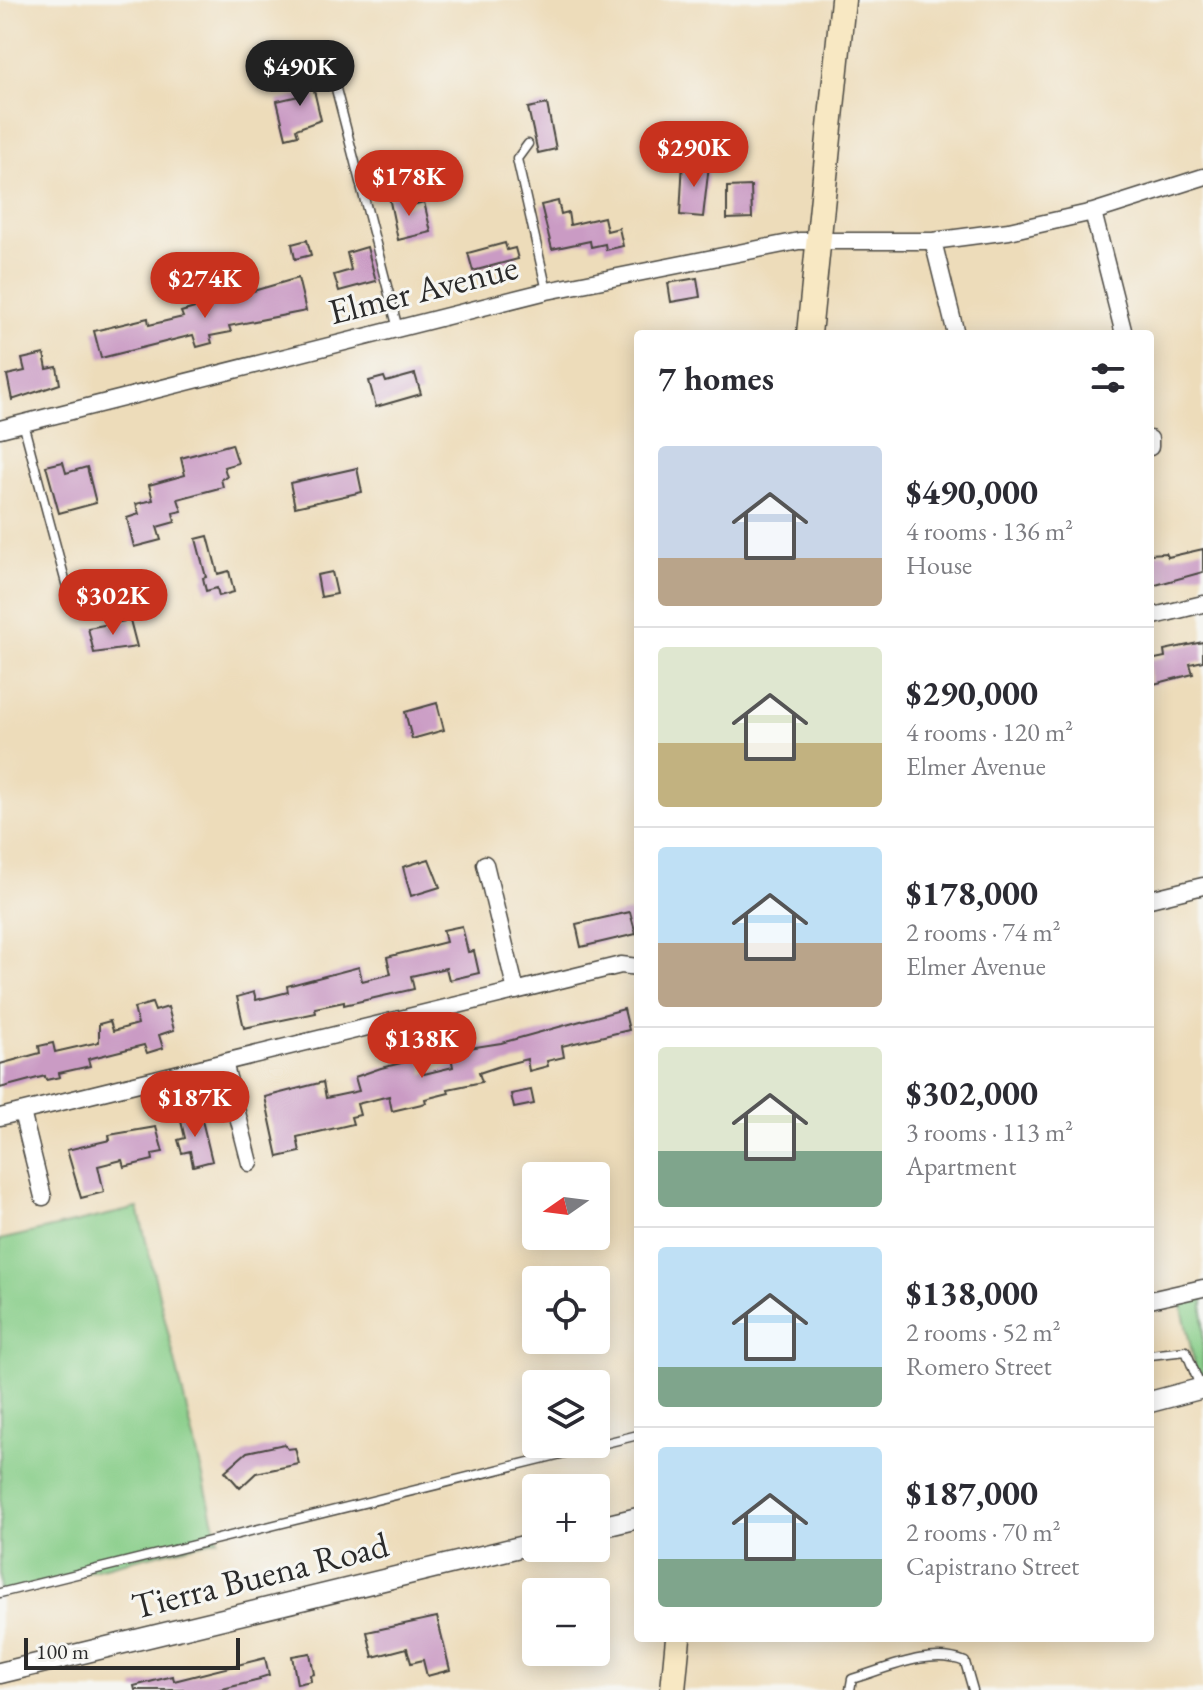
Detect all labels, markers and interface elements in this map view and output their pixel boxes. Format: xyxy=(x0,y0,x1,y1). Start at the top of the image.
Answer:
pin: $490K xyxy=(244,40,356,108)
text: $490K xyxy=(263,49,337,83)
pin: $290K xyxy=(638,121,750,189)
text: $290K xyxy=(657,130,731,164)
pin: $178K xyxy=(353,150,465,218)
text: $178K xyxy=(372,159,446,193)
street label: Elmer Avenue xyxy=(323,243,523,335)
pin: $274K xyxy=(149,252,261,320)
text: $274K xyxy=(168,261,242,295)
text: 7 homes xyxy=(658,356,774,400)
icon: filters xyxy=(1086,356,1130,400)
text: $490,000 xyxy=(906,470,1038,514)
icon: home xyxy=(722,478,818,574)
text: 4 rooms · 136 m² xyxy=(906,514,1073,548)
text: House xyxy=(906,548,972,582)
pin: $302K xyxy=(57,569,169,637)
text: $302K xyxy=(76,578,150,612)
text: $290,000 xyxy=(906,671,1038,715)
icon: home xyxy=(722,679,818,775)
text: 4 rooms · 120 m² xyxy=(906,715,1073,749)
text: Elmer Avenue xyxy=(906,749,1046,783)
text: $178,000 xyxy=(906,871,1038,915)
icon: home xyxy=(722,879,818,975)
text: 2 rooms · 74 m² xyxy=(906,915,1061,949)
text: Elmer Avenue xyxy=(906,949,1046,983)
pin: $138K xyxy=(366,1012,478,1080)
text: $138K xyxy=(385,1021,459,1055)
pin: $187K xyxy=(139,1071,251,1139)
text: $302,000 xyxy=(906,1071,1038,1115)
icon: home xyxy=(722,1079,818,1175)
text: $187K xyxy=(158,1080,232,1114)
text: 3 rooms · 113 m² xyxy=(906,1115,1073,1149)
text: Apartment xyxy=(906,1149,1016,1183)
north arrow xyxy=(522,1162,610,1250)
map controls xyxy=(522,1162,610,1666)
button: locate xyxy=(522,1266,610,1354)
text: $138,000 xyxy=(906,1271,1038,1315)
icon: home xyxy=(722,1279,818,1375)
text: 2 rooms · 52 m² xyxy=(906,1315,1061,1349)
text: Romero Street xyxy=(906,1349,1052,1383)
button: layers xyxy=(522,1370,610,1458)
text: $187,000 xyxy=(906,1471,1038,1515)
button: + xyxy=(522,1474,610,1562)
icon: home xyxy=(722,1479,818,1575)
text: 2 rooms · 70 m² xyxy=(906,1515,1061,1549)
street label: Tierra Buena Road xyxy=(127,1520,394,1630)
text: Capistrano Street xyxy=(906,1549,1079,1583)
button: − xyxy=(522,1578,610,1666)
scale bar xyxy=(24,1634,240,1670)
text: 100 m xyxy=(36,1637,89,1666)

